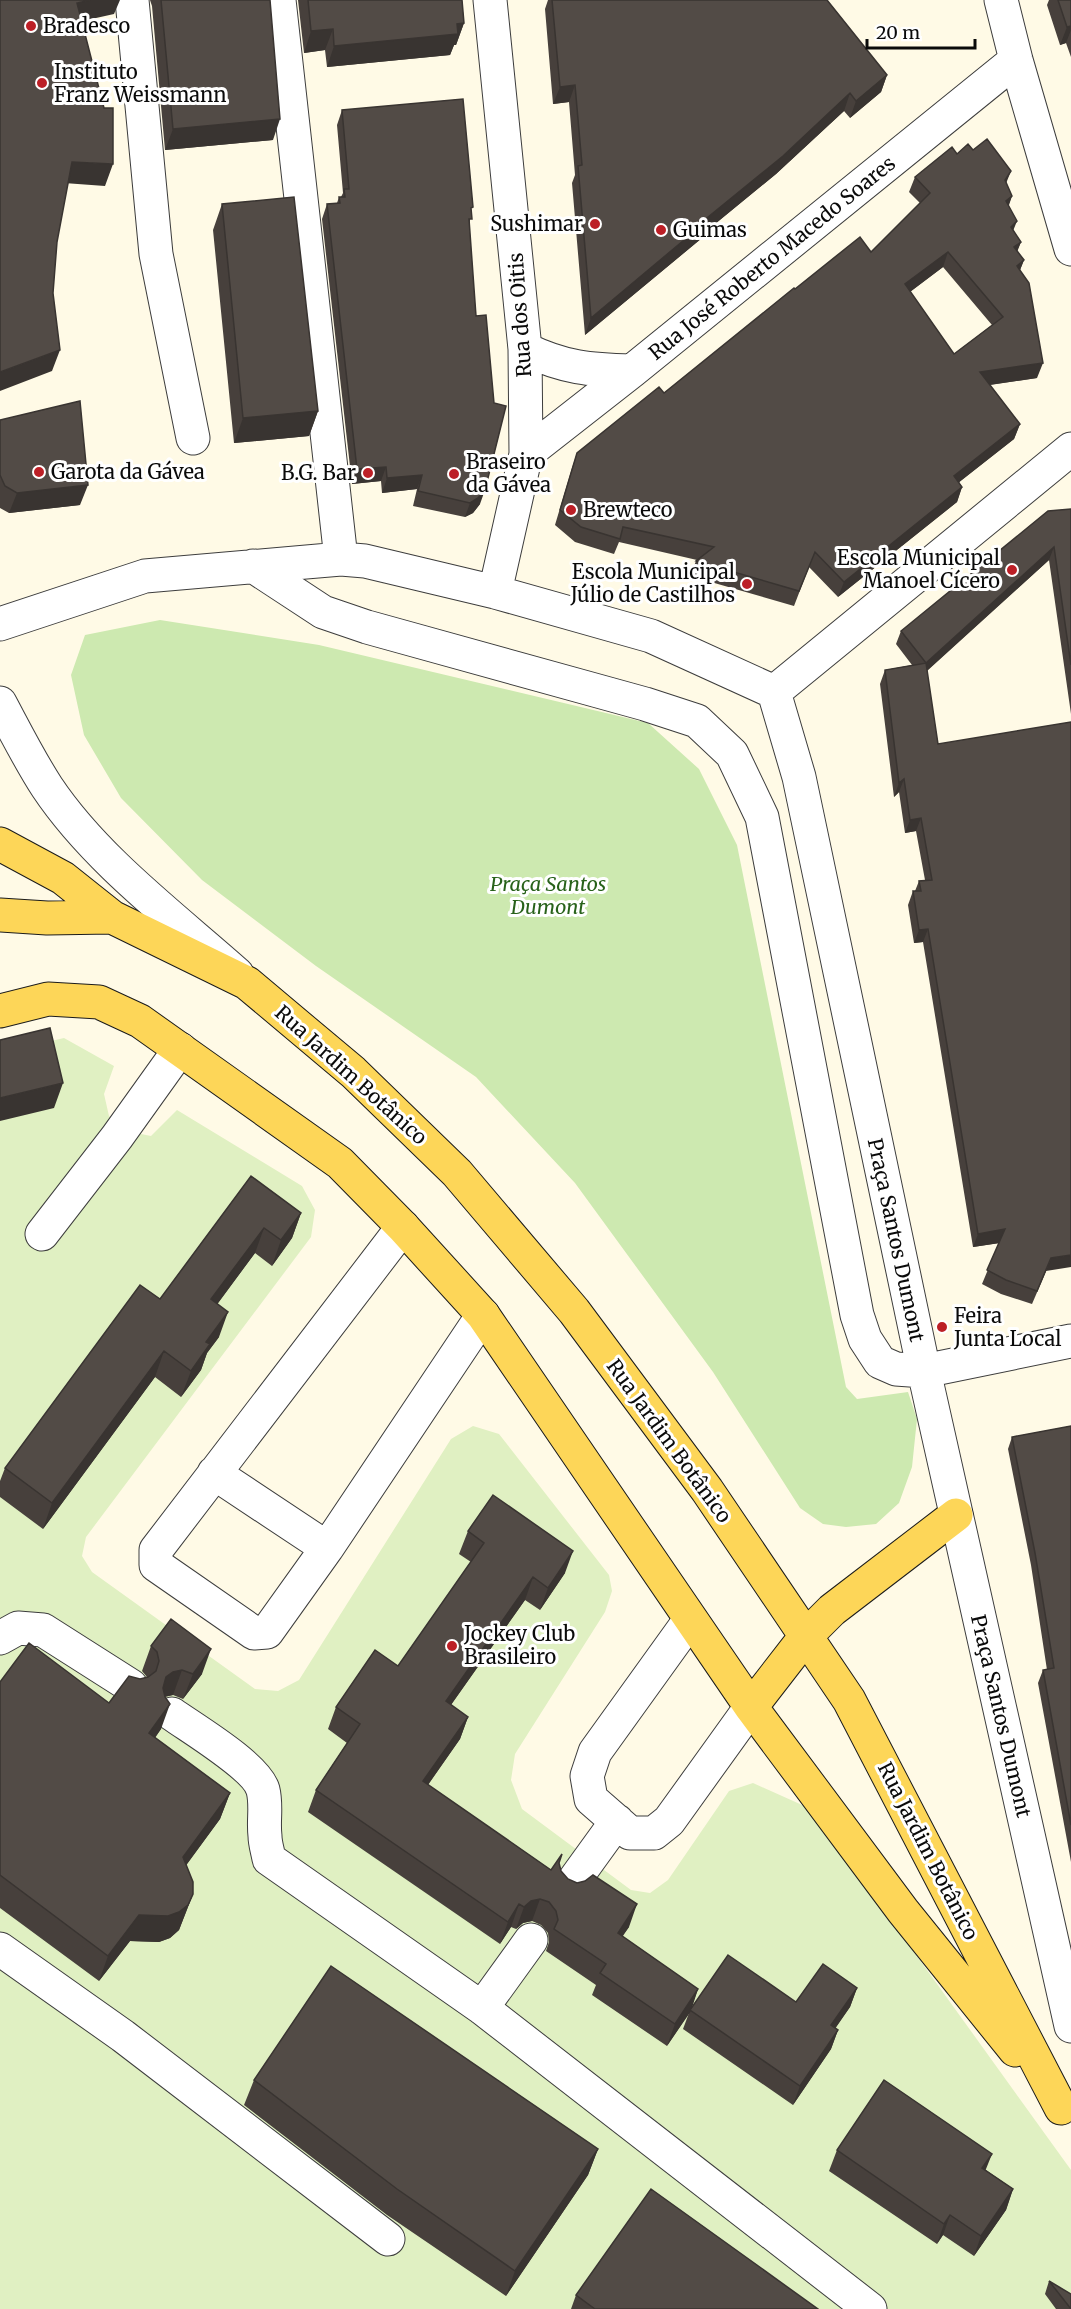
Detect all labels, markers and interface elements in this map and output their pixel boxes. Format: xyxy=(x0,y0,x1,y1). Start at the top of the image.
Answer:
scale bar xyxy=(867,12,975,50)
place label: Bradesco xyxy=(43,13,130,38)
marker: Bradesco xyxy=(24,19,38,33)
text: 20 m xyxy=(876,21,920,44)
place label: Instituto Franz Weissmann xyxy=(54,59,227,107)
marker: Instituto Franz Weissmann xyxy=(35,76,49,90)
street label: Rua José Roberto Macedo Soares xyxy=(643,150,900,365)
place label: Sushimar xyxy=(490,211,583,236)
marker: Sushimar xyxy=(588,217,602,231)
place label: Guimas xyxy=(673,217,747,242)
marker: Guimas xyxy=(654,223,668,237)
street label: Rua dos Oitis xyxy=(503,252,536,378)
place label: Braseiro da Gávea xyxy=(466,449,551,497)
place label: Garota da Gávea xyxy=(51,459,205,484)
place label: B.G. Bar xyxy=(281,460,356,485)
marker: Garota da Gávea xyxy=(32,465,46,479)
marker: B.G. Bar xyxy=(361,466,375,480)
marker: Braseiro da Gávea xyxy=(447,467,461,481)
place label: Brewteco xyxy=(583,497,673,522)
marker: Brewteco xyxy=(564,503,578,517)
place label: Escola Municipal Manoel Cícero xyxy=(837,545,1000,593)
place label: Escola Municipal Júlio de Castilhos xyxy=(569,559,735,607)
marker: Escola Municipal Manoel Cícero xyxy=(1005,563,1019,577)
marker: Escola Municipal Júlio de Castilhos xyxy=(740,577,754,591)
park label: Praça Santos Dumont xyxy=(490,871,606,919)
street label: Rua Jardim Botânico xyxy=(270,1000,433,1150)
street label: Praça Santos Dumont xyxy=(863,1136,930,1344)
place label: Feira Junta Local xyxy=(953,1303,1061,1351)
marker: Feira Junta Local xyxy=(935,1320,949,1334)
street label: Rua Jardim Botânico xyxy=(602,1354,737,1528)
street label: Praça Santos Dumont xyxy=(966,1612,1037,1820)
place label: Jockey Club Brasileiro xyxy=(463,1621,575,1669)
marker: Jockey Club Brasileiro xyxy=(445,1639,459,1653)
street label: Rua Jardim Botânico xyxy=(873,1758,984,1944)

